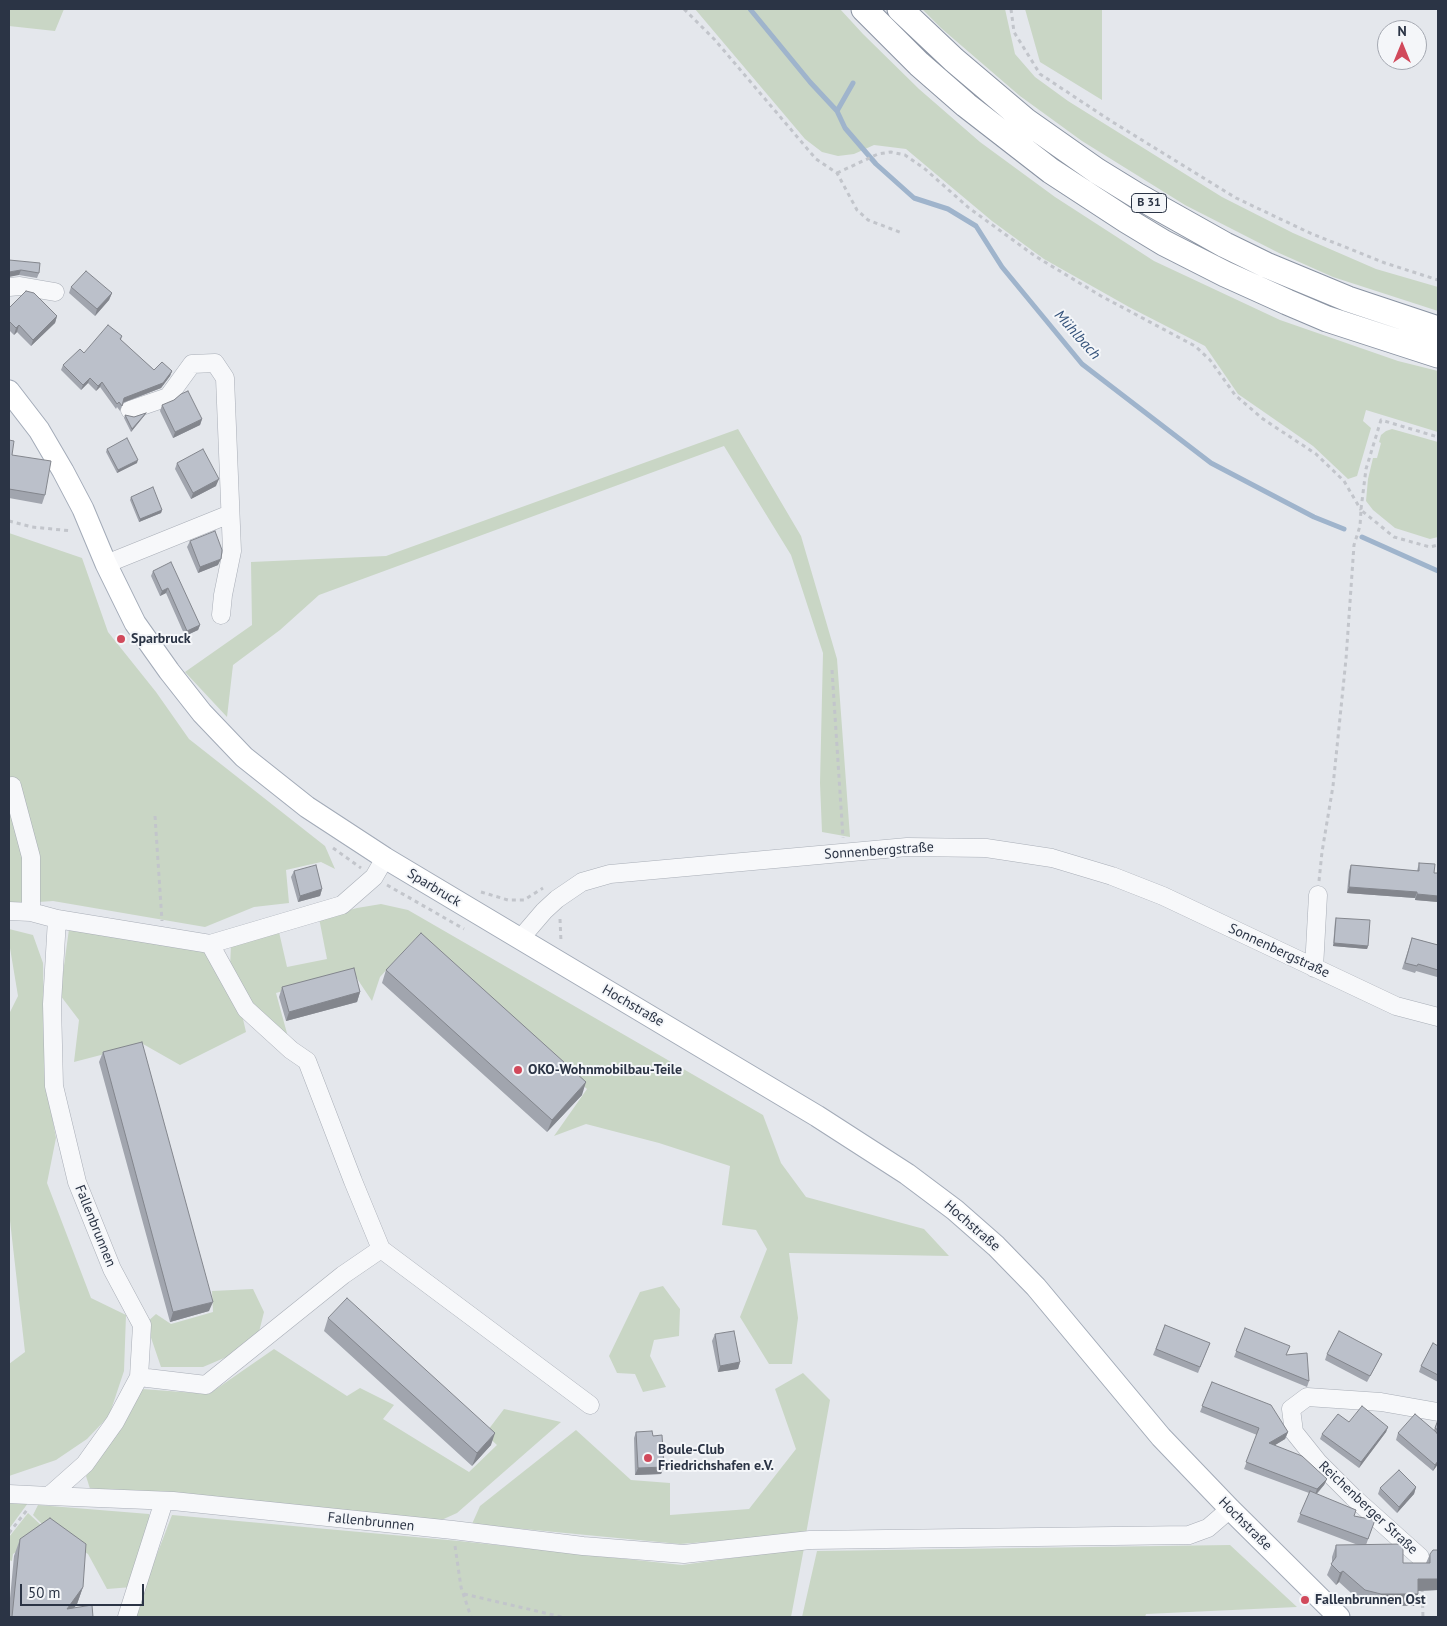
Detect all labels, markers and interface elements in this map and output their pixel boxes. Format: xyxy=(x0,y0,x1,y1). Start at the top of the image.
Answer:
north arrow xyxy=(1377,20,1427,70)
text: N xyxy=(1397,22,1407,40)
road number: B 31 xyxy=(1132,194,1166,212)
water label: Mühlbach xyxy=(1050,307,1104,363)
place label: Sparbruck xyxy=(131,631,191,647)
marker: Sparbruck xyxy=(115,633,127,645)
street label: Sonnenbergstraße xyxy=(824,839,934,863)
street label: Sparbruck xyxy=(404,865,464,911)
street label: Sonnenbergstraße xyxy=(1226,920,1332,982)
street label: Hochstraße xyxy=(599,982,667,1030)
place label: OKO-Wohnmobilbau-Teile xyxy=(528,1062,682,1078)
marker: OKO-Wohnmobilbau-Teile xyxy=(512,1064,524,1076)
street label: Fallenbrunnen xyxy=(71,1182,119,1270)
street label: Hochstraße xyxy=(941,1197,1003,1255)
place label: Boule-Club Friedrichshafen e.V. xyxy=(658,1442,774,1474)
marker: Boule-Club Friedrichshafen e.V. xyxy=(642,1452,654,1464)
street label: Reichenberger Straße xyxy=(1315,1458,1421,1558)
street label: Hochstraße xyxy=(1215,1494,1275,1554)
street label: Fallenbrunnen xyxy=(327,1509,415,1535)
scale bar xyxy=(22,1574,146,1606)
text: 50 m xyxy=(28,1583,61,1602)
place label: Fallenbrunnen Ost xyxy=(1315,1592,1426,1608)
marker: Fallenbrunnen Ost xyxy=(1299,1594,1311,1606)

